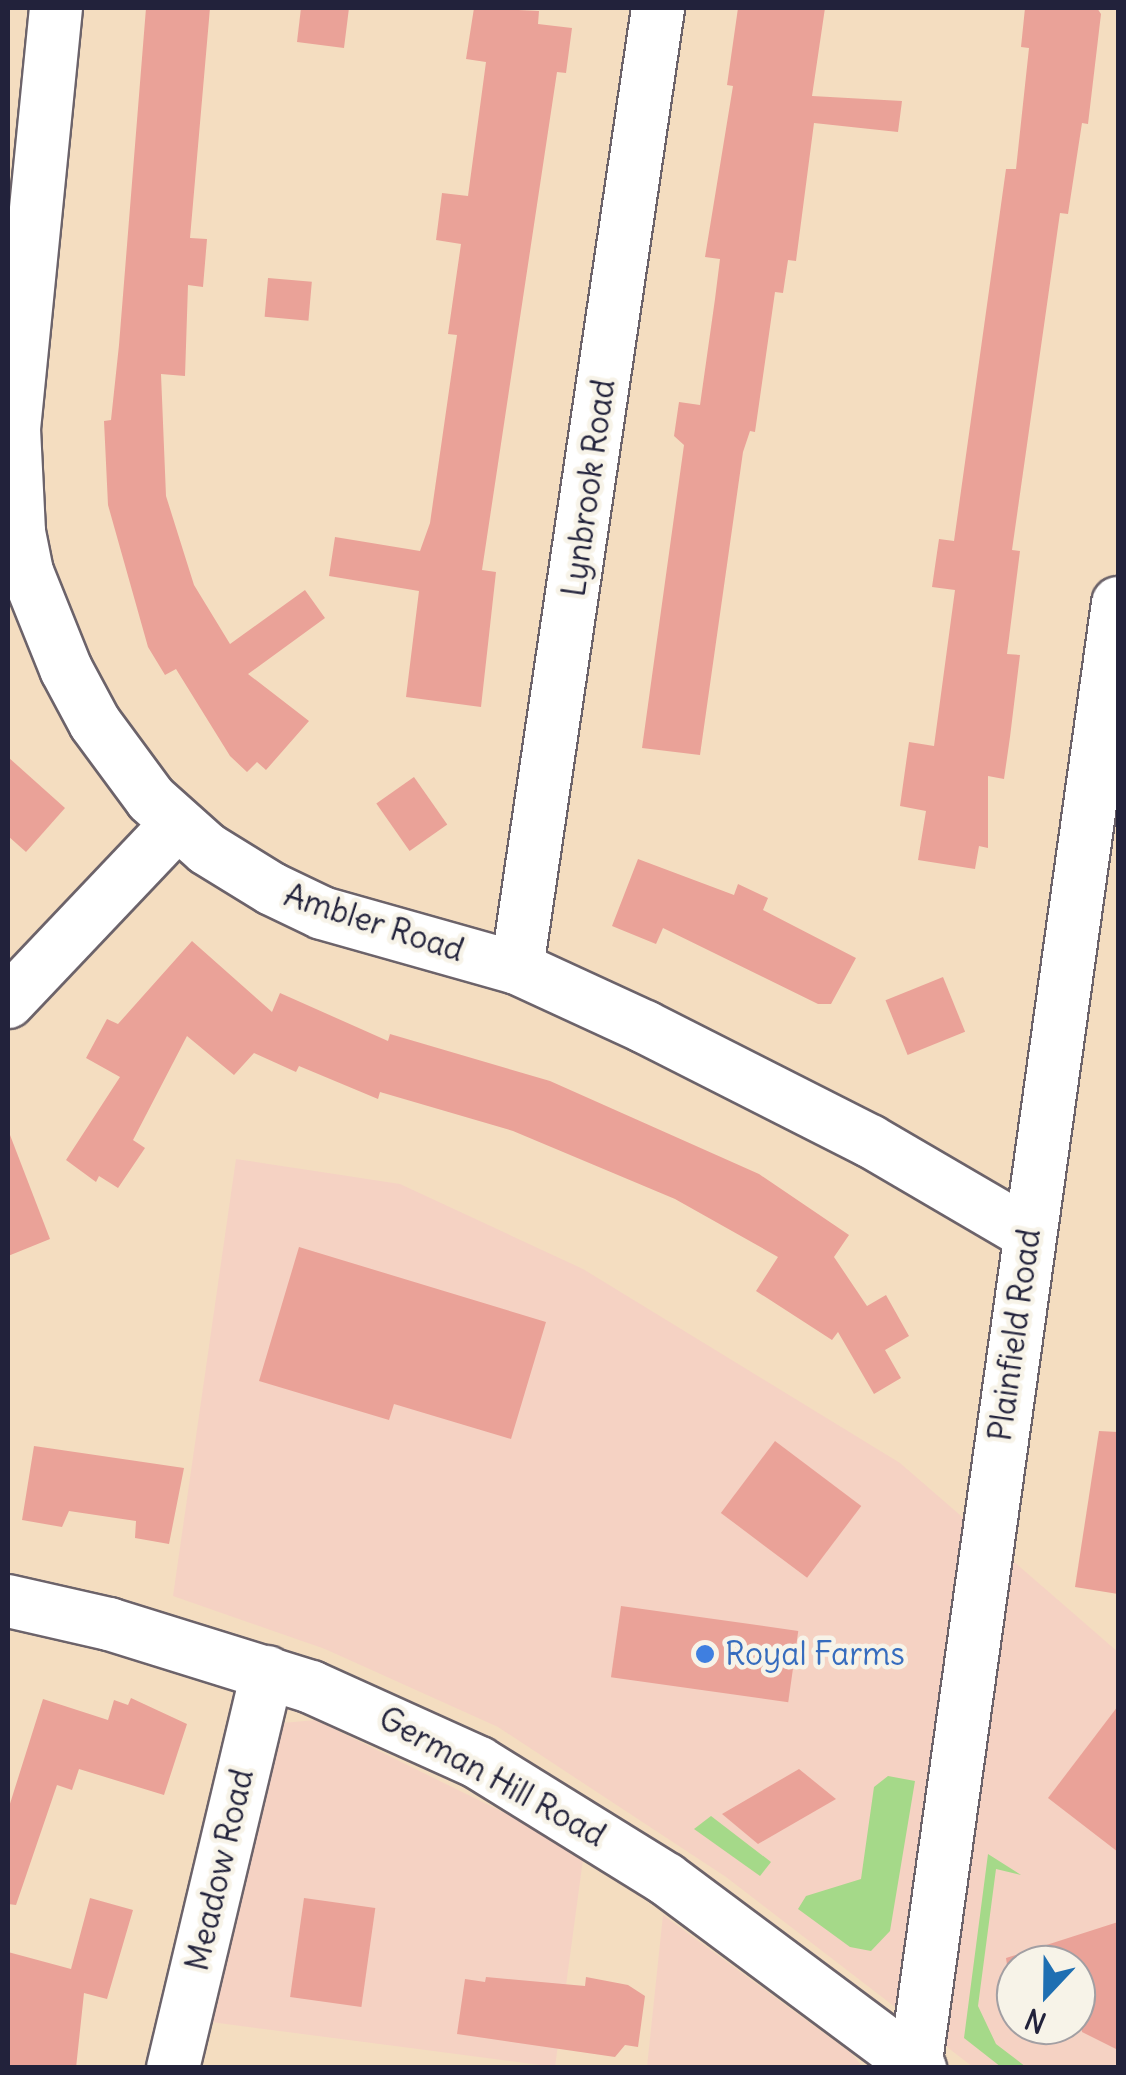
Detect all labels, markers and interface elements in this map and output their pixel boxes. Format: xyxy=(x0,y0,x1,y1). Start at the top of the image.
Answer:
street label: Lynbrook Road xyxy=(555,377,623,599)
street label: Ambler Road xyxy=(279,876,469,970)
street label: Plainfield Road xyxy=(981,1227,1049,1443)
place label: Royal Farms xyxy=(725,1635,905,1673)
marker: Royal Farms xyxy=(694,1643,716,1665)
street label: German Hill Road xyxy=(372,1699,612,1855)
street label: Meadow Road xyxy=(178,1765,262,1975)
north arrow xyxy=(996,1945,1096,2045)
text: N xyxy=(1020,2001,1051,2041)

